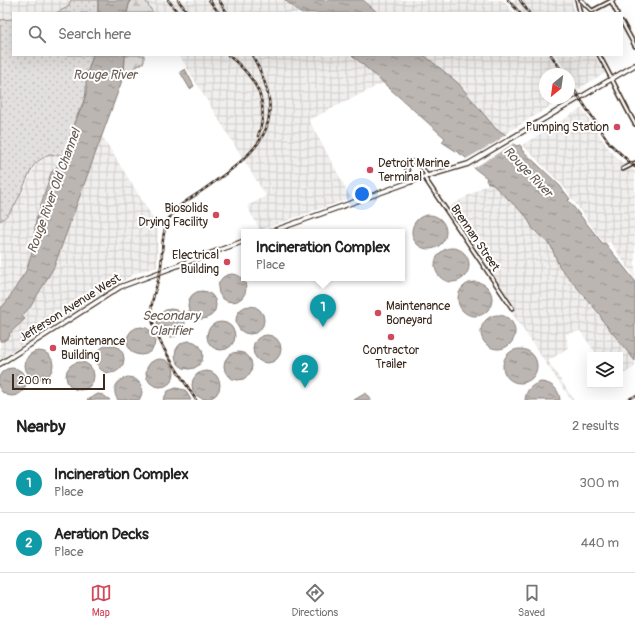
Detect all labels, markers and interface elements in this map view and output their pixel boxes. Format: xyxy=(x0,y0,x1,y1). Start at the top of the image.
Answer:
search box xyxy=(12,12,623,56)
icon: search xyxy=(26,23,48,45)
text: Search here xyxy=(58,25,131,44)
water label: Rouge River xyxy=(73,67,139,83)
north arrow xyxy=(539,68,575,104)
place label: Pumping Station xyxy=(526,120,609,135)
marker: Pumping Station xyxy=(612,122,622,132)
water label: Rouge River Old Channel xyxy=(24,125,85,255)
water label: Rouge River xyxy=(500,143,558,202)
place label: Detroit Marine Terminal xyxy=(378,156,450,185)
marker: Detroit Marine Terminal xyxy=(365,165,375,175)
your location xyxy=(352,184,372,204)
place label: Biosolids Drying Facility xyxy=(138,201,209,230)
street label: Brennan Street xyxy=(447,202,503,274)
marker: Biosolids Drying Facility xyxy=(211,210,221,220)
popup xyxy=(241,229,405,281)
text: Incineration Complex xyxy=(256,238,390,257)
place label: Electrical Building xyxy=(172,248,219,277)
marker: Electrical Building xyxy=(222,257,232,267)
text: Place xyxy=(256,257,285,273)
street label: Jefferson Avenue West xyxy=(17,271,124,345)
pin: 1 xyxy=(310,294,336,327)
place label: Maintenance Boneyard xyxy=(386,299,450,328)
water label: Secondary Clarifier xyxy=(142,308,201,339)
marker: Maintenance Boneyard xyxy=(373,308,383,318)
marker: Contractor Trailer xyxy=(386,332,396,342)
place label: Maintenance Building xyxy=(61,334,125,363)
marker: Maintenance Building xyxy=(48,343,58,353)
place label: Contractor Trailer xyxy=(363,343,420,372)
map controls xyxy=(587,352,623,388)
button: layers xyxy=(587,352,623,388)
pin: 2 xyxy=(292,355,318,388)
scale bar xyxy=(12,372,105,391)
text: 200 m xyxy=(18,374,51,387)
text: Nearby xyxy=(16,416,65,437)
text: 2 results xyxy=(572,418,619,434)
text: Incineration Complex xyxy=(54,465,189,484)
text: 1 xyxy=(26,475,32,491)
text: 300 m xyxy=(580,475,619,491)
text: Place xyxy=(54,484,83,500)
text: Aeration Decks xyxy=(54,525,149,544)
text: 2 xyxy=(25,535,33,551)
text: 440 m xyxy=(581,535,619,551)
text: Place xyxy=(54,544,83,560)
tab: Map xyxy=(90,582,112,619)
tab: Directions xyxy=(292,582,338,619)
tab: Saved xyxy=(518,582,545,619)

